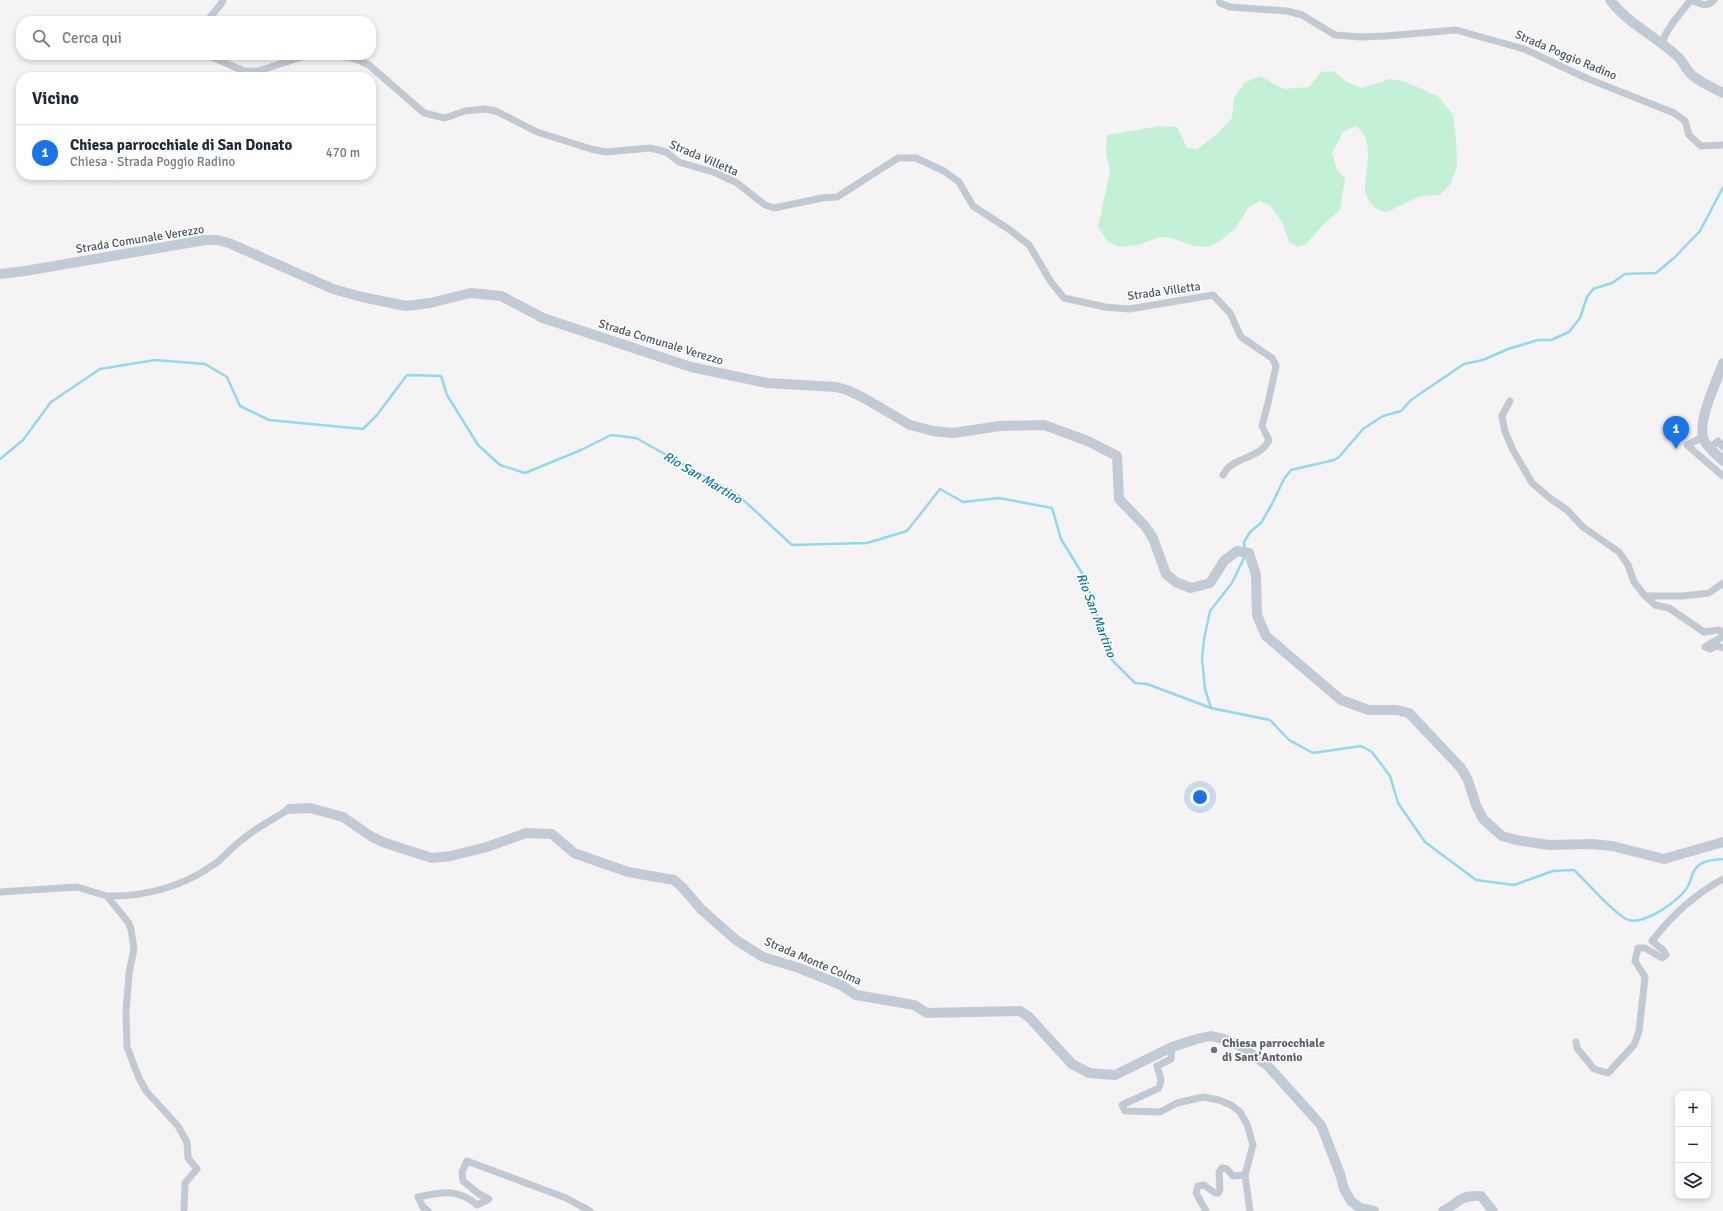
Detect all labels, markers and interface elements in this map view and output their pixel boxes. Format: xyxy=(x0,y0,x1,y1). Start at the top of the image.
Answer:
search box xyxy=(16,16,376,60)
icon: search xyxy=(30,27,52,49)
street label: Strada Poggio Radino xyxy=(1513,27,1619,84)
text: Cerca qui xyxy=(62,29,122,47)
text: Vicino xyxy=(32,88,79,109)
text: Chiesa parrocchiale di San Donato xyxy=(70,136,292,154)
street label: Strada Villetta xyxy=(667,137,741,180)
text: 1 xyxy=(41,145,49,161)
text: 470 m xyxy=(326,145,360,161)
text: Chiesa · Strada Poggio Radino xyxy=(70,154,235,170)
street label: Strada Comunale Verezzo xyxy=(75,222,205,257)
street label: Strada Villetta xyxy=(1127,279,1202,304)
street label: Strada Comunale Verezzo xyxy=(597,316,725,369)
pin: 1 xyxy=(1663,416,1689,449)
water label: Rio San Martino xyxy=(660,448,746,508)
water label: Rio San Martino xyxy=(1073,571,1120,661)
your location xyxy=(1190,787,1210,807)
street label: Strada Monte Colma xyxy=(762,934,864,989)
place label: Chiesa parrocchiale di Sant'Antonio xyxy=(1222,1036,1325,1065)
marker: Chiesa parrocchiale di Sant'Antonio xyxy=(1209,1045,1219,1055)
map controls xyxy=(1675,1091,1711,1199)
button: + xyxy=(1675,1091,1711,1127)
button: − xyxy=(1675,1127,1711,1163)
button: layers xyxy=(1675,1163,1711,1199)

